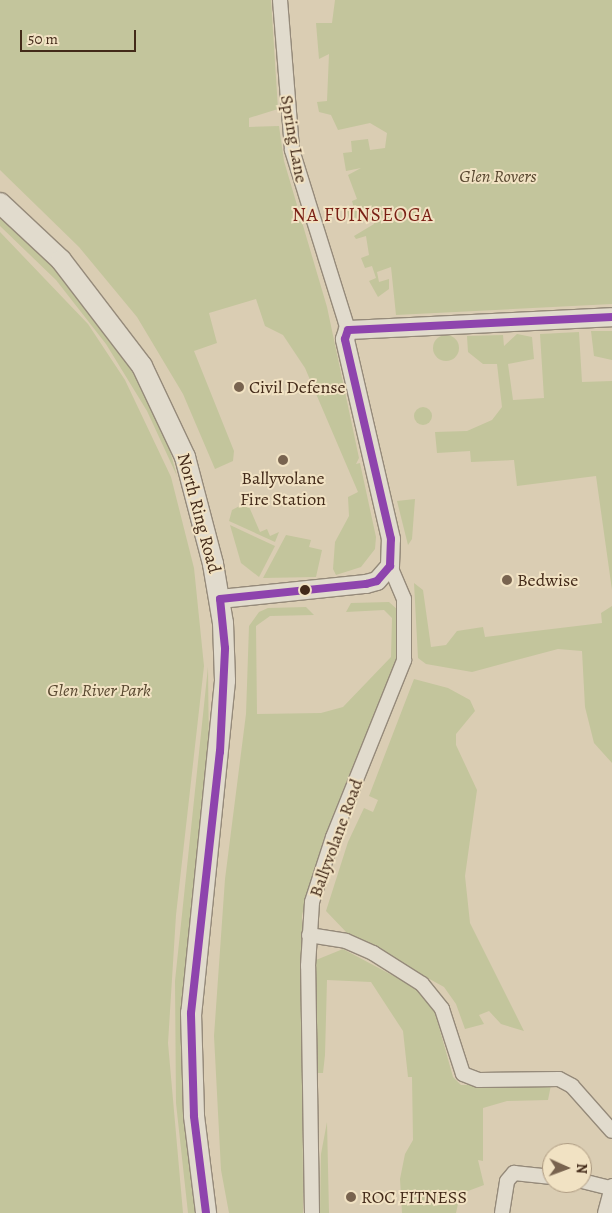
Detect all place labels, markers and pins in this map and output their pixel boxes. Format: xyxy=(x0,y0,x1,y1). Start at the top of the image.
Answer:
place label: Civil Defense xyxy=(249,376,346,398)
marker: Civil Defense xyxy=(233,381,245,393)
marker: Ballyvolane Fire Station xyxy=(277,454,289,466)
place label: Ballyvolane Fire Station xyxy=(240,468,326,510)
place label: Bedwise xyxy=(517,569,578,591)
marker: Bedwise xyxy=(501,574,513,586)
unlabelled marker xyxy=(300,585,310,595)
place label: ROC FITNESS xyxy=(361,1186,467,1208)
marker: ROC FITNESS xyxy=(345,1191,357,1203)

